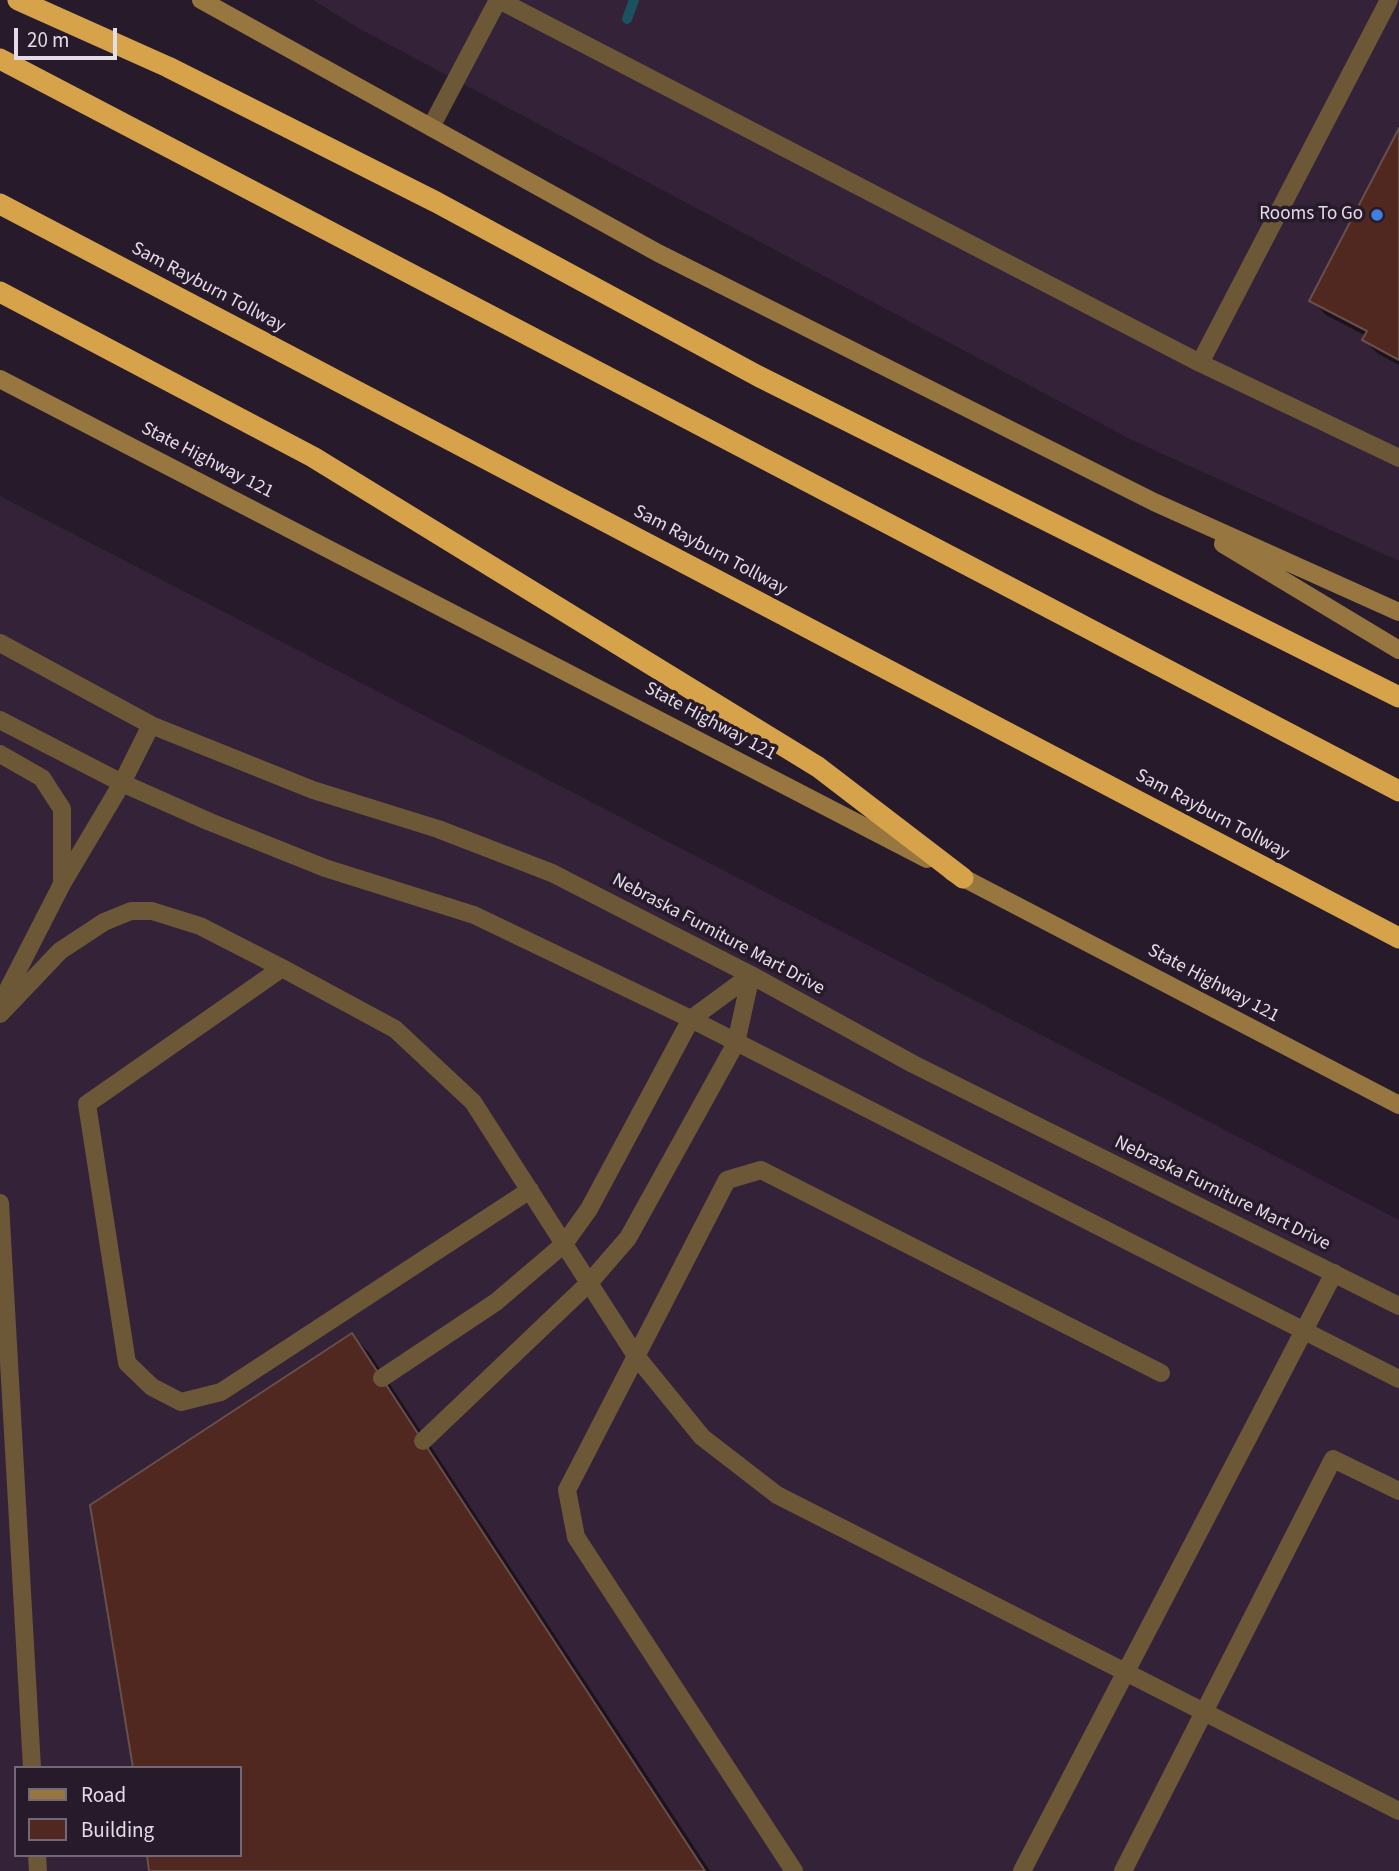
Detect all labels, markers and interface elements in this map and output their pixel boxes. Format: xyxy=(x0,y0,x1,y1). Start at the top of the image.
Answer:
scale bar xyxy=(18,14,121,58)
text: 20 m xyxy=(27,25,69,55)
place label: Rooms To Go xyxy=(1259,204,1363,226)
marker: Rooms To Go xyxy=(1369,207,1385,223)
street label: Sam Rayburn Tollway xyxy=(127,238,289,338)
street label: State Highway 121 xyxy=(137,418,277,504)
street label: Sam Rayburn Tollway xyxy=(629,501,791,601)
street label: State Highway 121 xyxy=(640,678,780,766)
street label: Sam Rayburn Tollway xyxy=(1131,765,1293,865)
street label: Nebraska Furniture Mart Drive xyxy=(608,869,828,1001)
street label: State Highway 121 xyxy=(1143,940,1283,1028)
street label: Nebraska Furniture Mart Drive xyxy=(1110,1132,1334,1256)
legend xyxy=(14,1766,242,1857)
text: Road xyxy=(81,1780,126,1810)
text: Building xyxy=(81,1815,154,1845)

